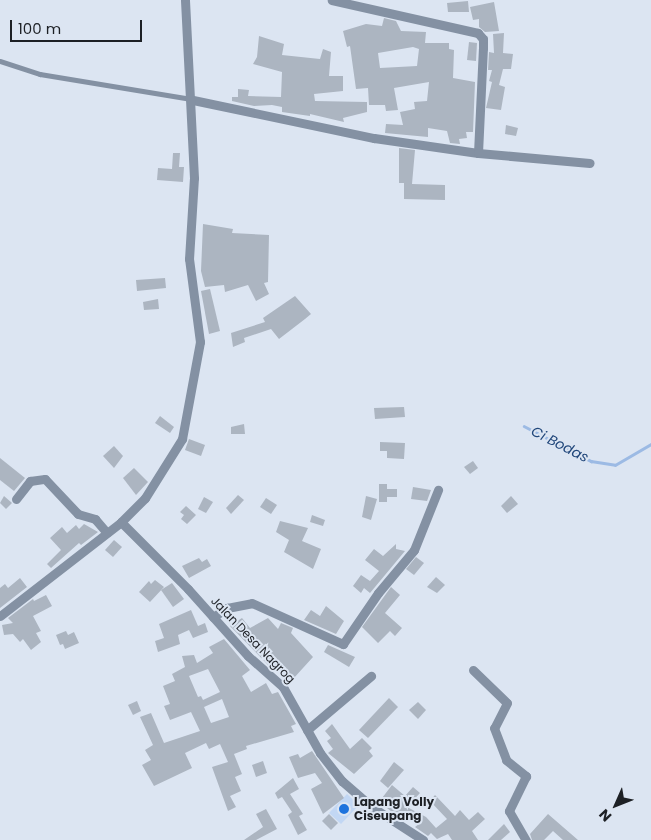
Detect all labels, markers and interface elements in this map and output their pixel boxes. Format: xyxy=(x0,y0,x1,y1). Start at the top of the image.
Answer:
scale bar xyxy=(12,10,145,42)
text: 100 m xyxy=(18,18,61,39)
water label: Ci Bodas xyxy=(528,422,592,466)
street label: Jalan Desa Nagrog xyxy=(208,594,298,686)
north arrow xyxy=(591,780,641,830)
place label: Lapang Volly Ciseupang xyxy=(354,795,434,823)
marker: Lapang Volly Ciseupang xyxy=(338,803,350,815)
text: N xyxy=(594,805,616,826)

